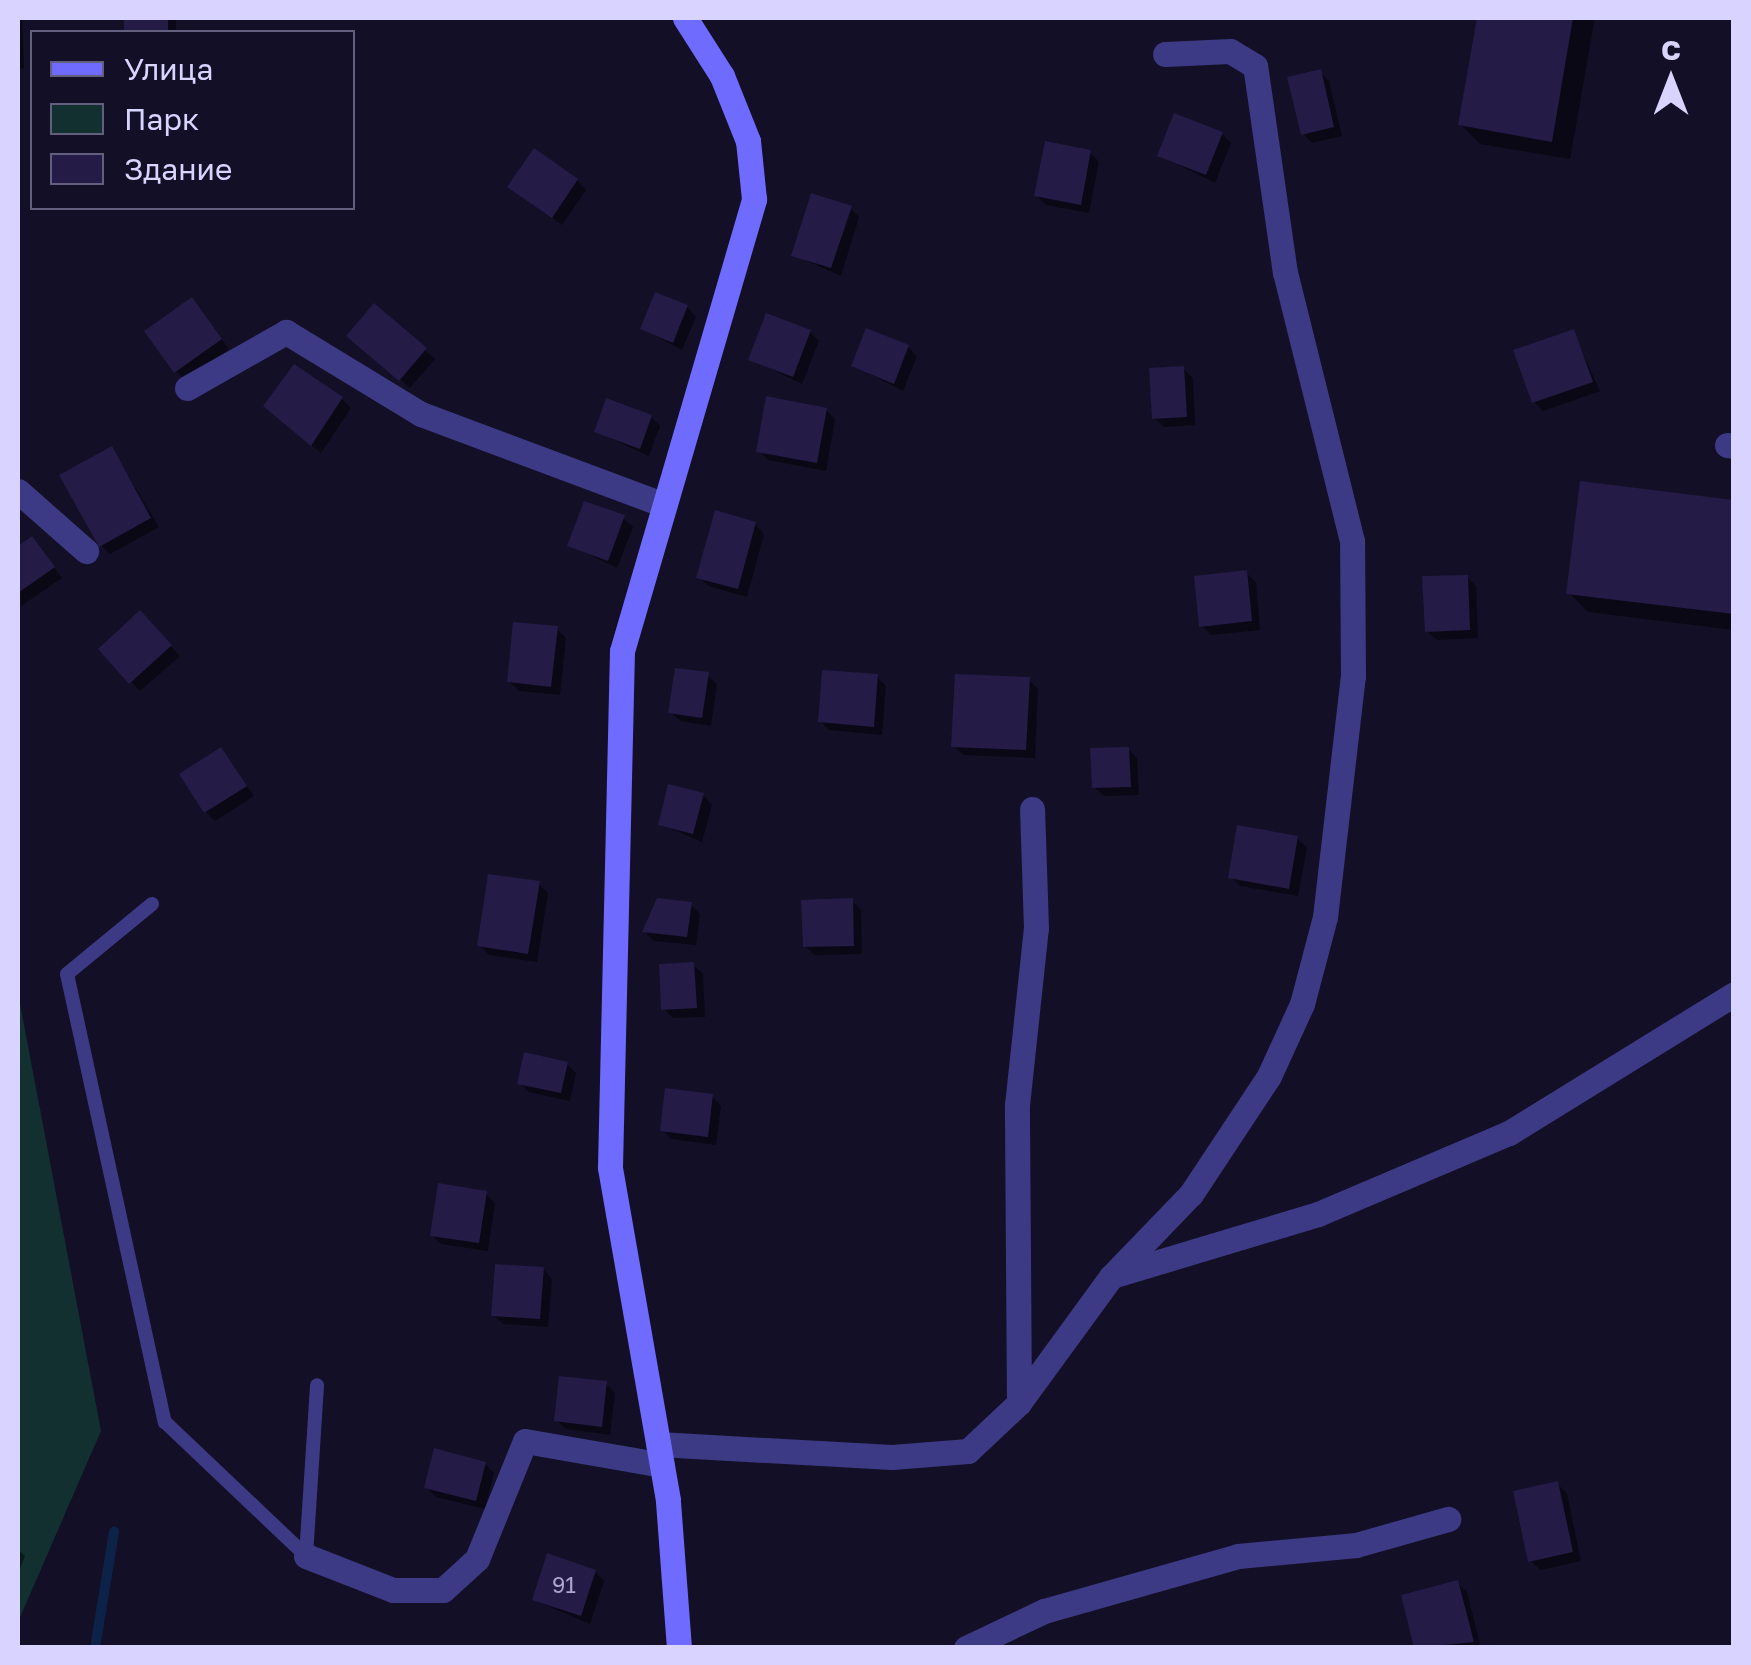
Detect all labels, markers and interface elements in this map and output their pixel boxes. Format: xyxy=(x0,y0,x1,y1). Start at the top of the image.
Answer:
legend xyxy=(30,30,355,210)
north arrow xyxy=(1621,30,1721,130)
text: С xyxy=(1661,33,1681,66)
text: Улица xyxy=(124,51,213,87)
text: Парк xyxy=(124,101,199,137)
text: Здание xyxy=(124,151,232,187)
house number: 91 xyxy=(552,1572,576,1598)

